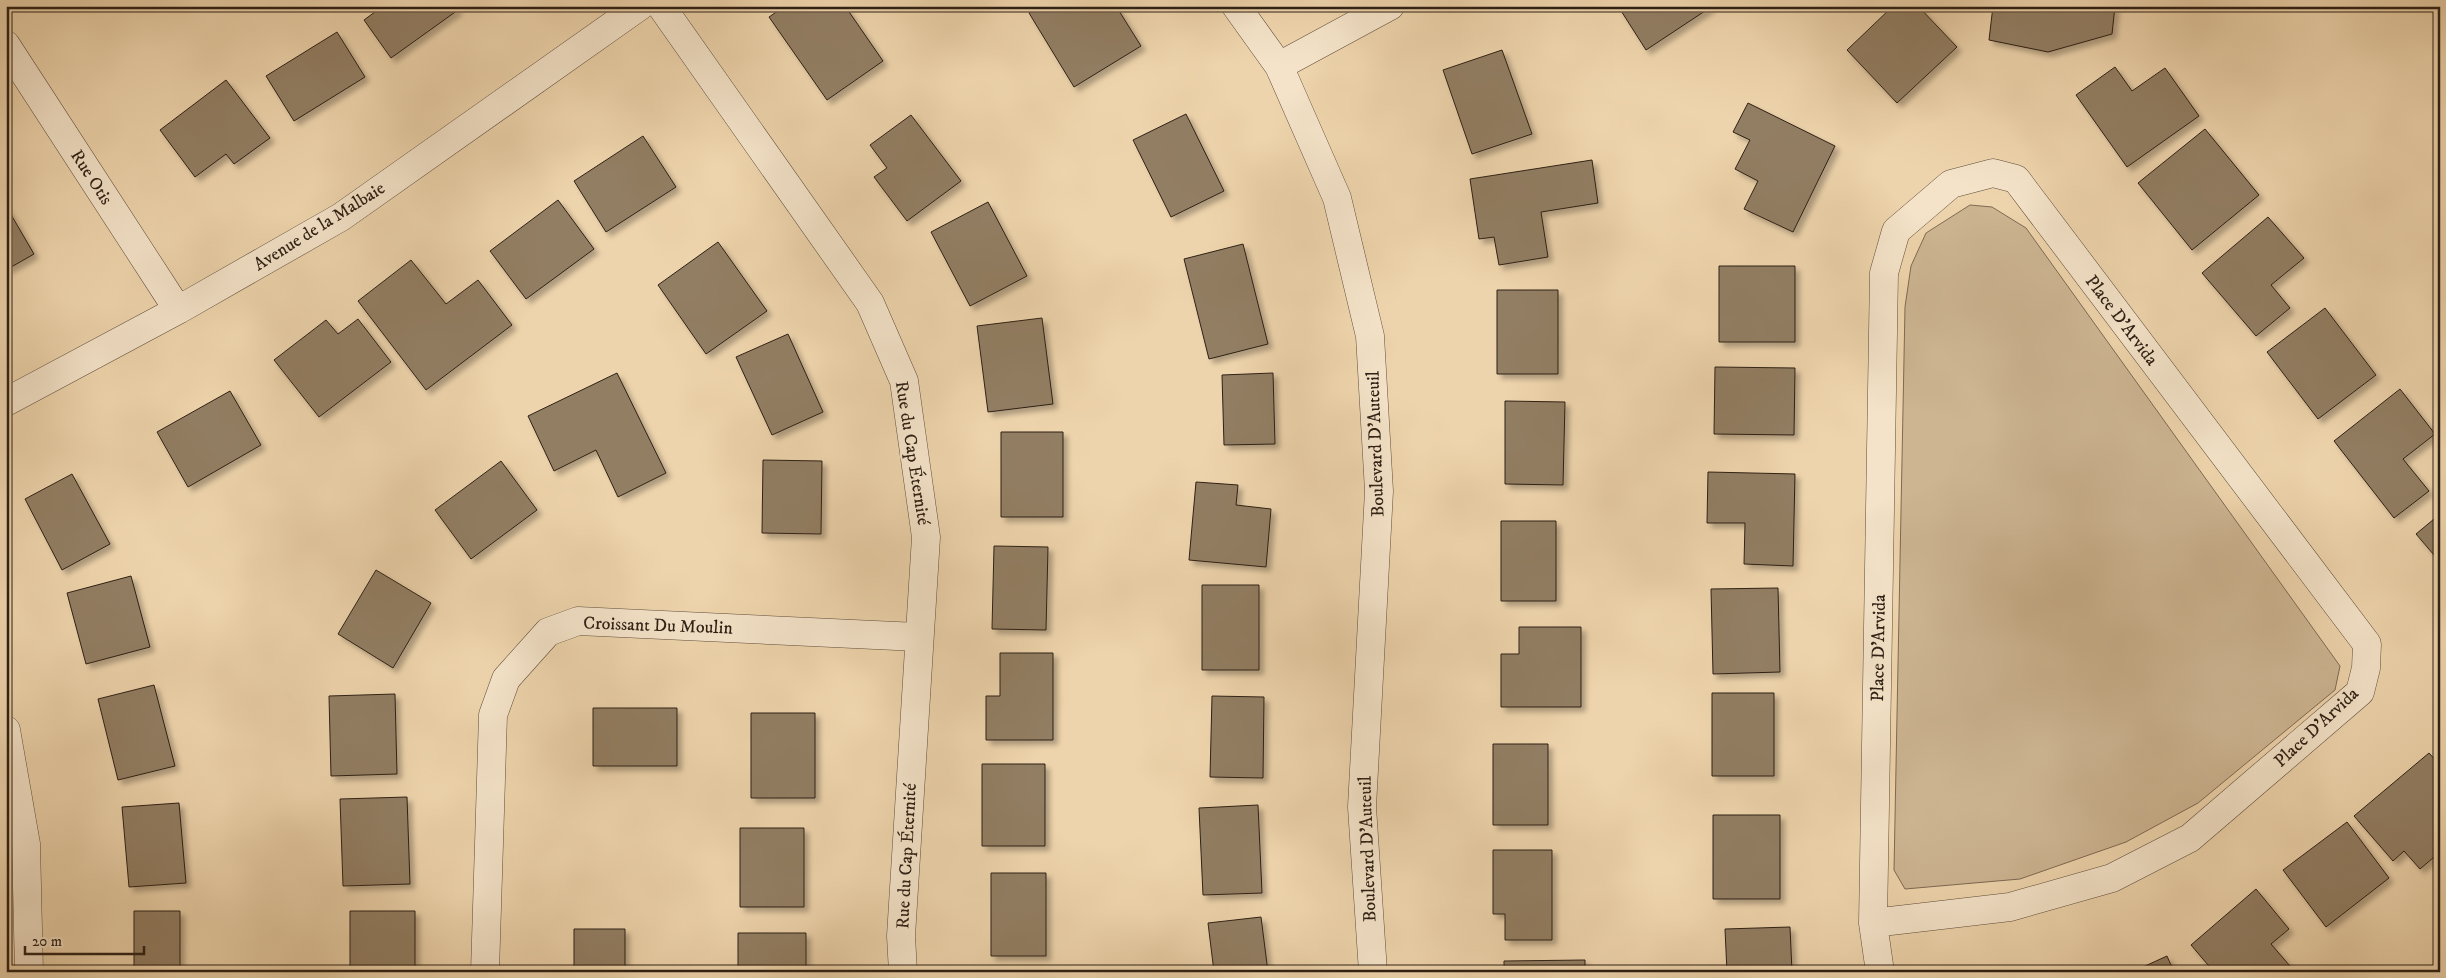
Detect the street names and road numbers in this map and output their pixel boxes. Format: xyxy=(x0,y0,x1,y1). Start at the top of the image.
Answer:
street label: Rue Otis xyxy=(65,146,117,209)
street label: Avenue de la Malbaie xyxy=(250,178,389,276)
street label: Place D'Arvida xyxy=(2080,271,2163,370)
street label: Boulevard D'Auteuil xyxy=(1362,370,1390,517)
street label: Rue du Cap Éternité xyxy=(890,379,934,527)
street label: Place D'Arvida xyxy=(1867,594,1891,702)
street label: Croissant Du Moulin xyxy=(583,612,734,640)
street label: Place D'Arvida xyxy=(2270,683,2364,772)
street label: Boulevard D'Auteuil xyxy=(1354,775,1382,922)
street label: Rue du Cap Éternité xyxy=(892,782,922,929)

